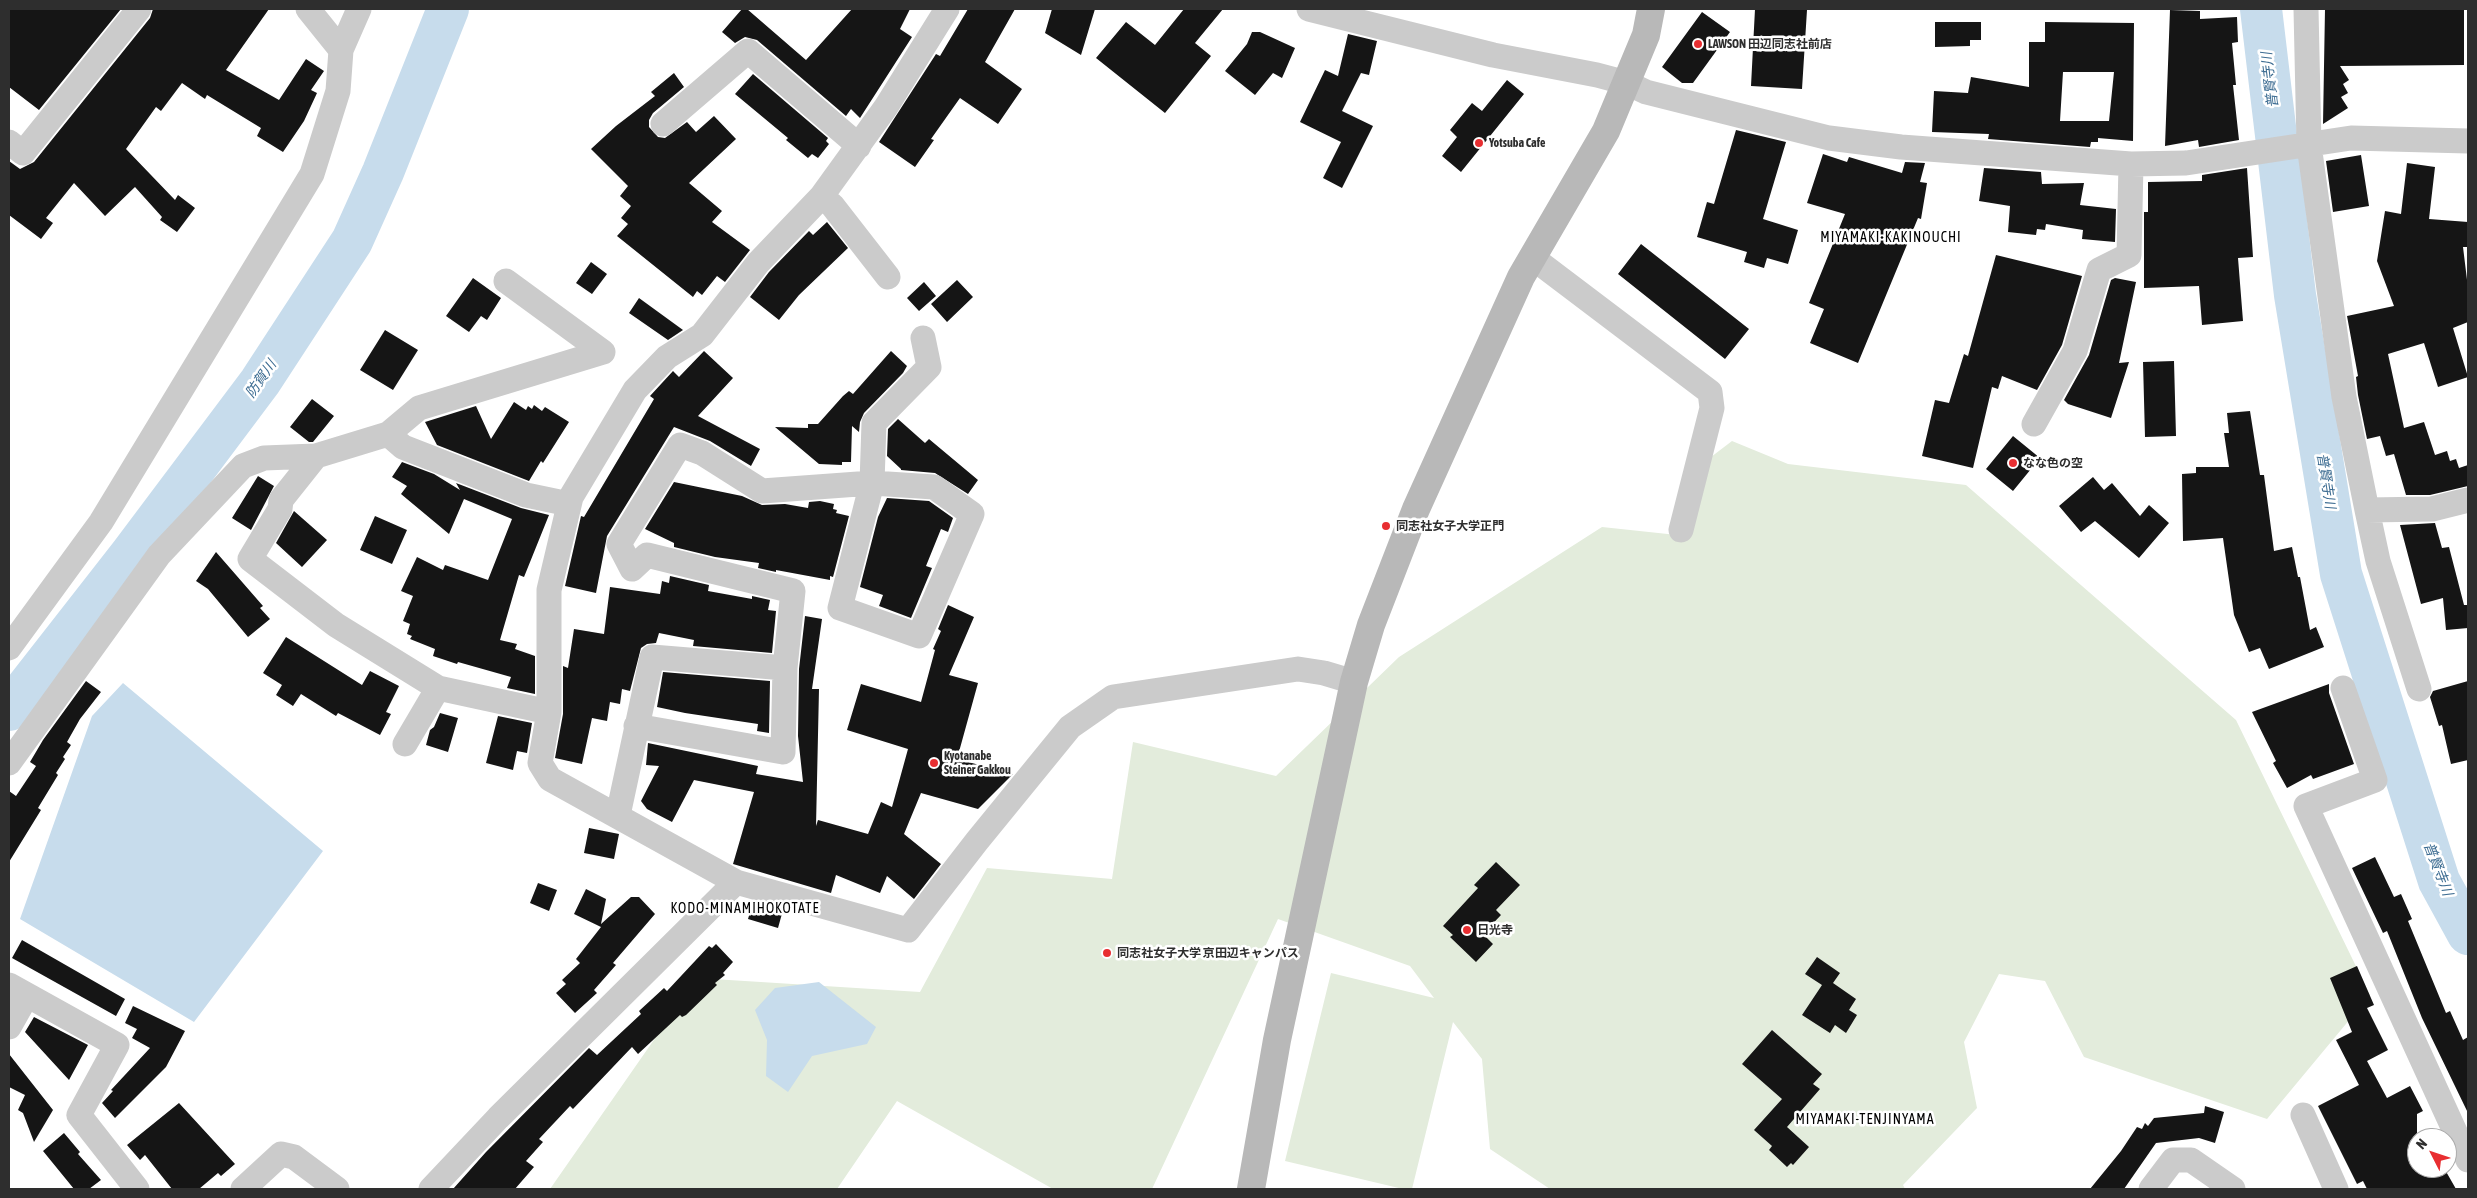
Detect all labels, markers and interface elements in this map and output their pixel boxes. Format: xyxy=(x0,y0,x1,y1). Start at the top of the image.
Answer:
place label: LAWSON 田辺同志社前店 xyxy=(1708,37,1832,51)
marker: LAWSON 田辺同志社前店 xyxy=(1692,38,1704,50)
water label: 普賢寺川 xyxy=(2258,51,2282,109)
place label: Yotsuba Cafe xyxy=(1489,136,1545,150)
marker: Yotsuba Cafe xyxy=(1473,137,1485,149)
district label: MIYAMAKI-KAKINOUCHI xyxy=(1818,230,1964,246)
water label: 防賀川 xyxy=(242,357,280,401)
water label: 普賢寺川 xyxy=(2313,452,2339,510)
place label: なな色の空 xyxy=(2023,456,2083,470)
marker: なな色の空 xyxy=(2007,457,2019,469)
place label: 同志社女子大学正門 xyxy=(1396,519,1504,533)
marker: 同志社女子大学正門 xyxy=(1380,520,1392,532)
place label: Kyotanabe Steiner Gakkou xyxy=(944,749,1011,777)
marker: Kyotanabe Steiner Gakkou xyxy=(928,757,940,769)
water label: 普賢寺川 xyxy=(2420,840,2456,898)
district label: KODO-MINAMIHOKOTATE xyxy=(668,901,822,917)
place label: 日光寺 xyxy=(1477,923,1513,937)
marker: 日光寺 xyxy=(1461,924,1473,936)
place label: 同志社女子大学 京田辺キャンパス xyxy=(1117,946,1299,960)
marker: 同志社女子大学 京田辺キャンパス xyxy=(1101,947,1113,959)
district label: MIYAMAKI-TENJINYAMA xyxy=(1793,1112,1937,1128)
north arrow xyxy=(2407,1128,2457,1178)
text: N xyxy=(2413,1135,2430,1152)

